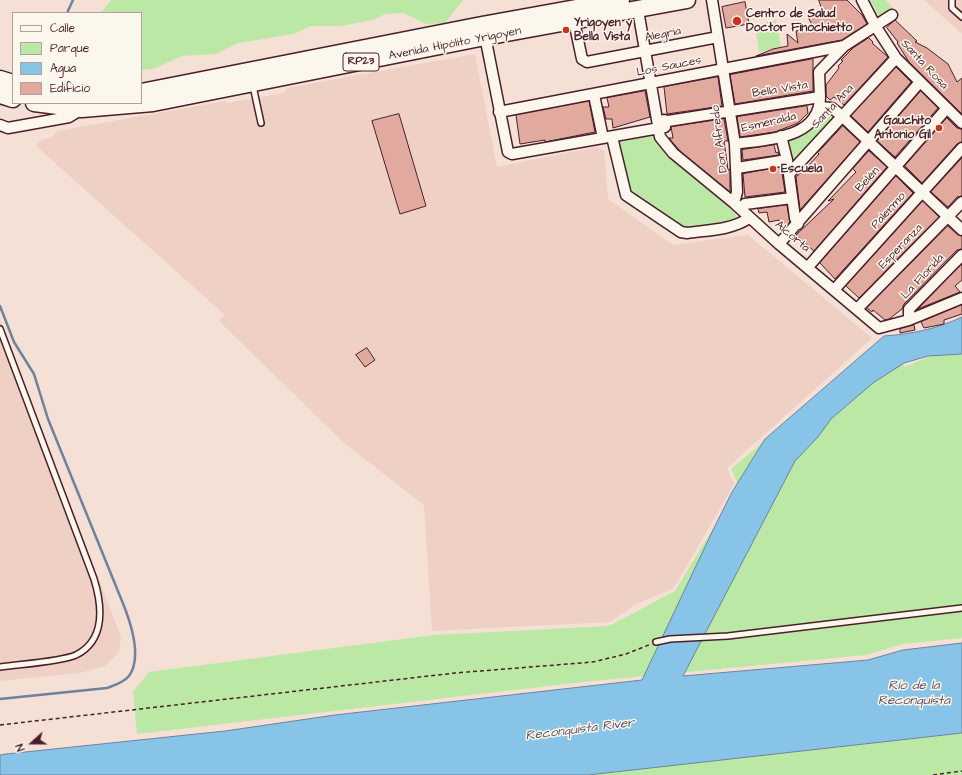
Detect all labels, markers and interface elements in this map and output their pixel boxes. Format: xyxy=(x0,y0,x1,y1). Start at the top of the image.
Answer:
place label: Centro de Salud Doctor Finochietto xyxy=(746,7,852,35)
legend xyxy=(12,12,142,104)
marker: Centro de Salud Doctor Finochietto xyxy=(731,15,743,27)
place label: Yrigoyen y Bella Vista xyxy=(574,16,632,44)
text: Calle xyxy=(50,20,75,37)
street label: Avenida Hipólito Yrigoyen xyxy=(387,24,523,64)
street label: Alegria xyxy=(644,24,682,46)
marker: Yrigoyen y Bella Vista xyxy=(561,25,571,35)
street label: Santa Rosa xyxy=(897,37,951,93)
text: Parque xyxy=(50,40,89,57)
road number: RP23 xyxy=(343,53,379,71)
street label: Los Sauces xyxy=(635,54,703,80)
text: Agua xyxy=(50,60,76,77)
street label: Bella Vista xyxy=(751,79,809,101)
text: Edificio xyxy=(50,80,90,97)
street label: Santa Ana xyxy=(809,82,857,132)
street label: Don Alfredo xyxy=(709,104,731,174)
street label: Esmeralda xyxy=(740,110,798,136)
place label: Gauchito Antonio Gil xyxy=(874,114,931,142)
marker: Gauchito Antonio Gil xyxy=(934,123,944,133)
place label: Escuela xyxy=(781,162,822,176)
marker: Escuela xyxy=(768,164,778,174)
street label: Belén xyxy=(853,164,883,196)
street label: Palermo xyxy=(869,190,909,232)
street label: Alcorta xyxy=(771,218,813,256)
street label: Esperanza xyxy=(876,221,926,273)
street label: La Florida xyxy=(898,251,948,303)
water label: Río de la Reconquista xyxy=(878,678,950,709)
water label: Reconquista River xyxy=(525,716,635,744)
north arrow xyxy=(12,723,52,763)
text: N xyxy=(12,742,29,753)

